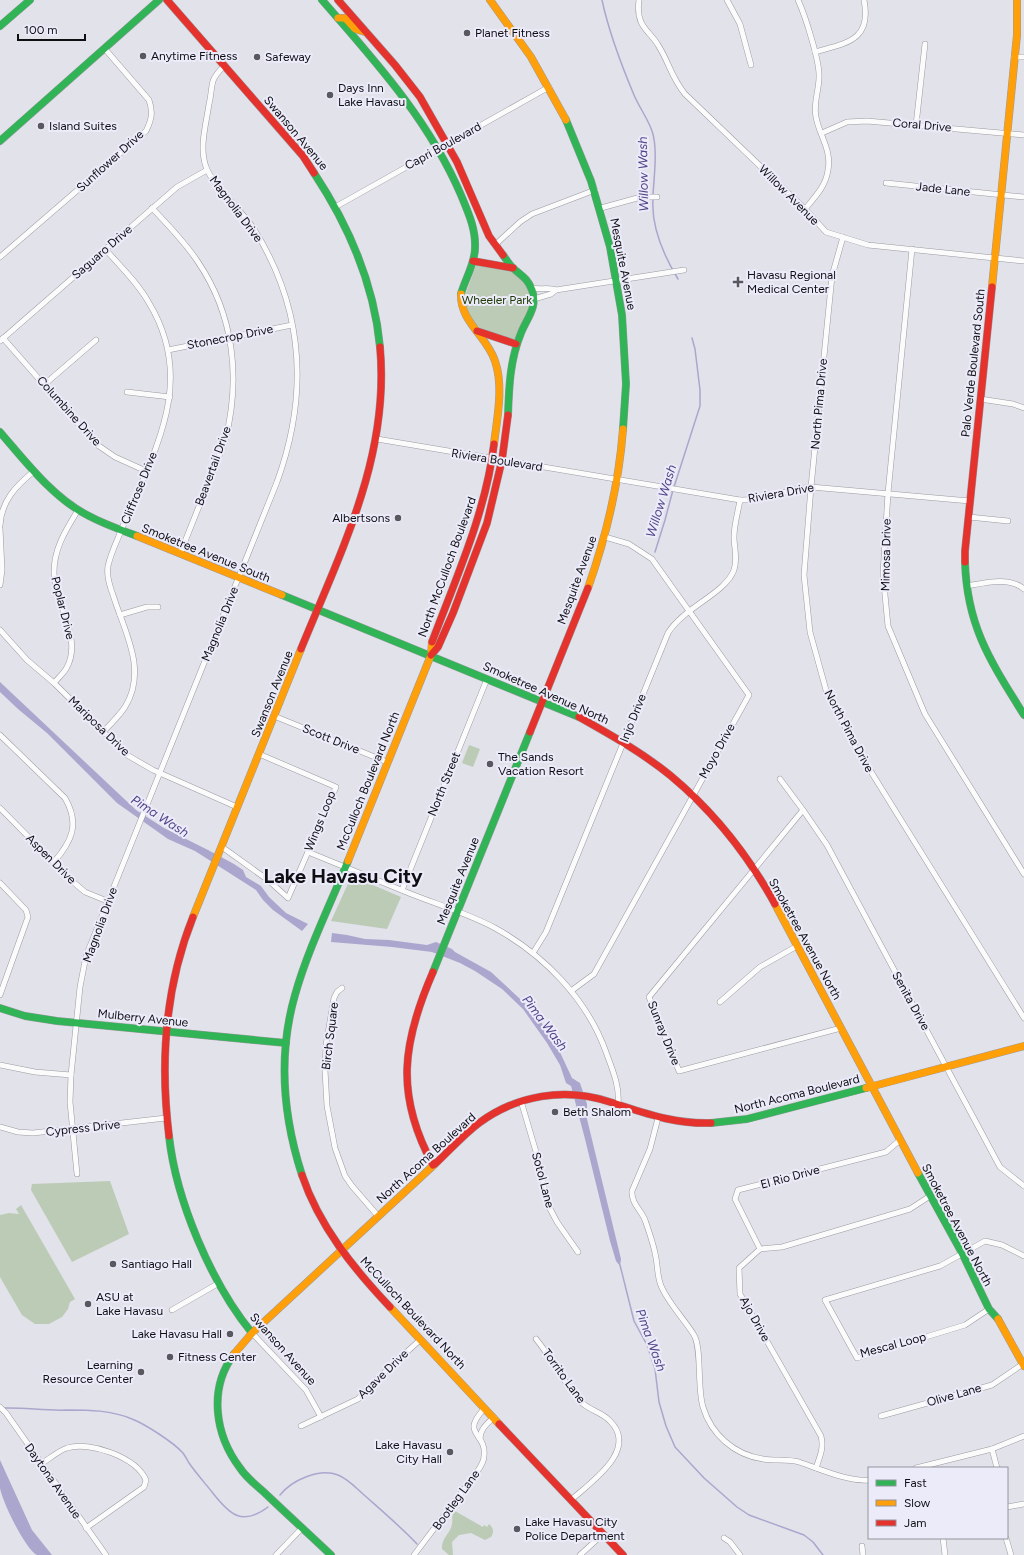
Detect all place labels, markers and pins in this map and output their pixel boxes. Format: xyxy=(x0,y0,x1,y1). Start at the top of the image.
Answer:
place label: Planet Fitness xyxy=(475,26,550,40)
marker: Planet Fitness xyxy=(462,28,472,38)
place label: Anytime Fitness xyxy=(151,49,238,63)
place label: Safeway xyxy=(265,50,312,64)
marker: Anytime Fitness xyxy=(138,51,148,61)
marker: Safeway xyxy=(252,52,262,62)
place label: Days Inn Lake Havasu xyxy=(338,81,405,109)
marker: Days Inn Lake Havasu xyxy=(325,90,335,100)
place label: Island Suites xyxy=(49,119,117,133)
marker: Island Suites xyxy=(36,121,46,131)
place label: Havasu Regional Medical Center xyxy=(747,268,836,296)
marker: Havasu Regional Medical Center xyxy=(732,276,744,288)
place label: Albertsons xyxy=(332,511,390,525)
marker: Albertsons xyxy=(393,513,403,523)
place label: The Sands Vacation Resort xyxy=(498,750,584,778)
marker: The Sands Vacation Resort xyxy=(485,759,495,769)
place label: Beth Shalom xyxy=(563,1105,631,1119)
marker: Beth Shalom xyxy=(550,1107,560,1117)
place label: Santiago Hall xyxy=(121,1257,192,1271)
marker: Santiago Hall xyxy=(108,1259,118,1269)
place label: ASU at Lake Havasu xyxy=(96,1290,163,1318)
marker: ASU at Lake Havasu xyxy=(83,1299,93,1309)
place label: Lake Havasu Hall xyxy=(132,1327,222,1341)
marker: Lake Havasu Hall xyxy=(225,1329,235,1339)
place label: Fitness Center xyxy=(178,1350,256,1364)
marker: Fitness Center xyxy=(165,1352,175,1362)
place label: Learning Resource Center xyxy=(43,1358,133,1386)
marker: Learning Resource Center xyxy=(136,1367,146,1377)
place label: Lake Havasu City Hall xyxy=(375,1438,442,1466)
marker: Lake Havasu City Hall xyxy=(445,1447,455,1457)
place label: Lake Havasu City Police Department xyxy=(525,1515,625,1543)
marker: Lake Havasu City Police Department xyxy=(512,1524,522,1534)

